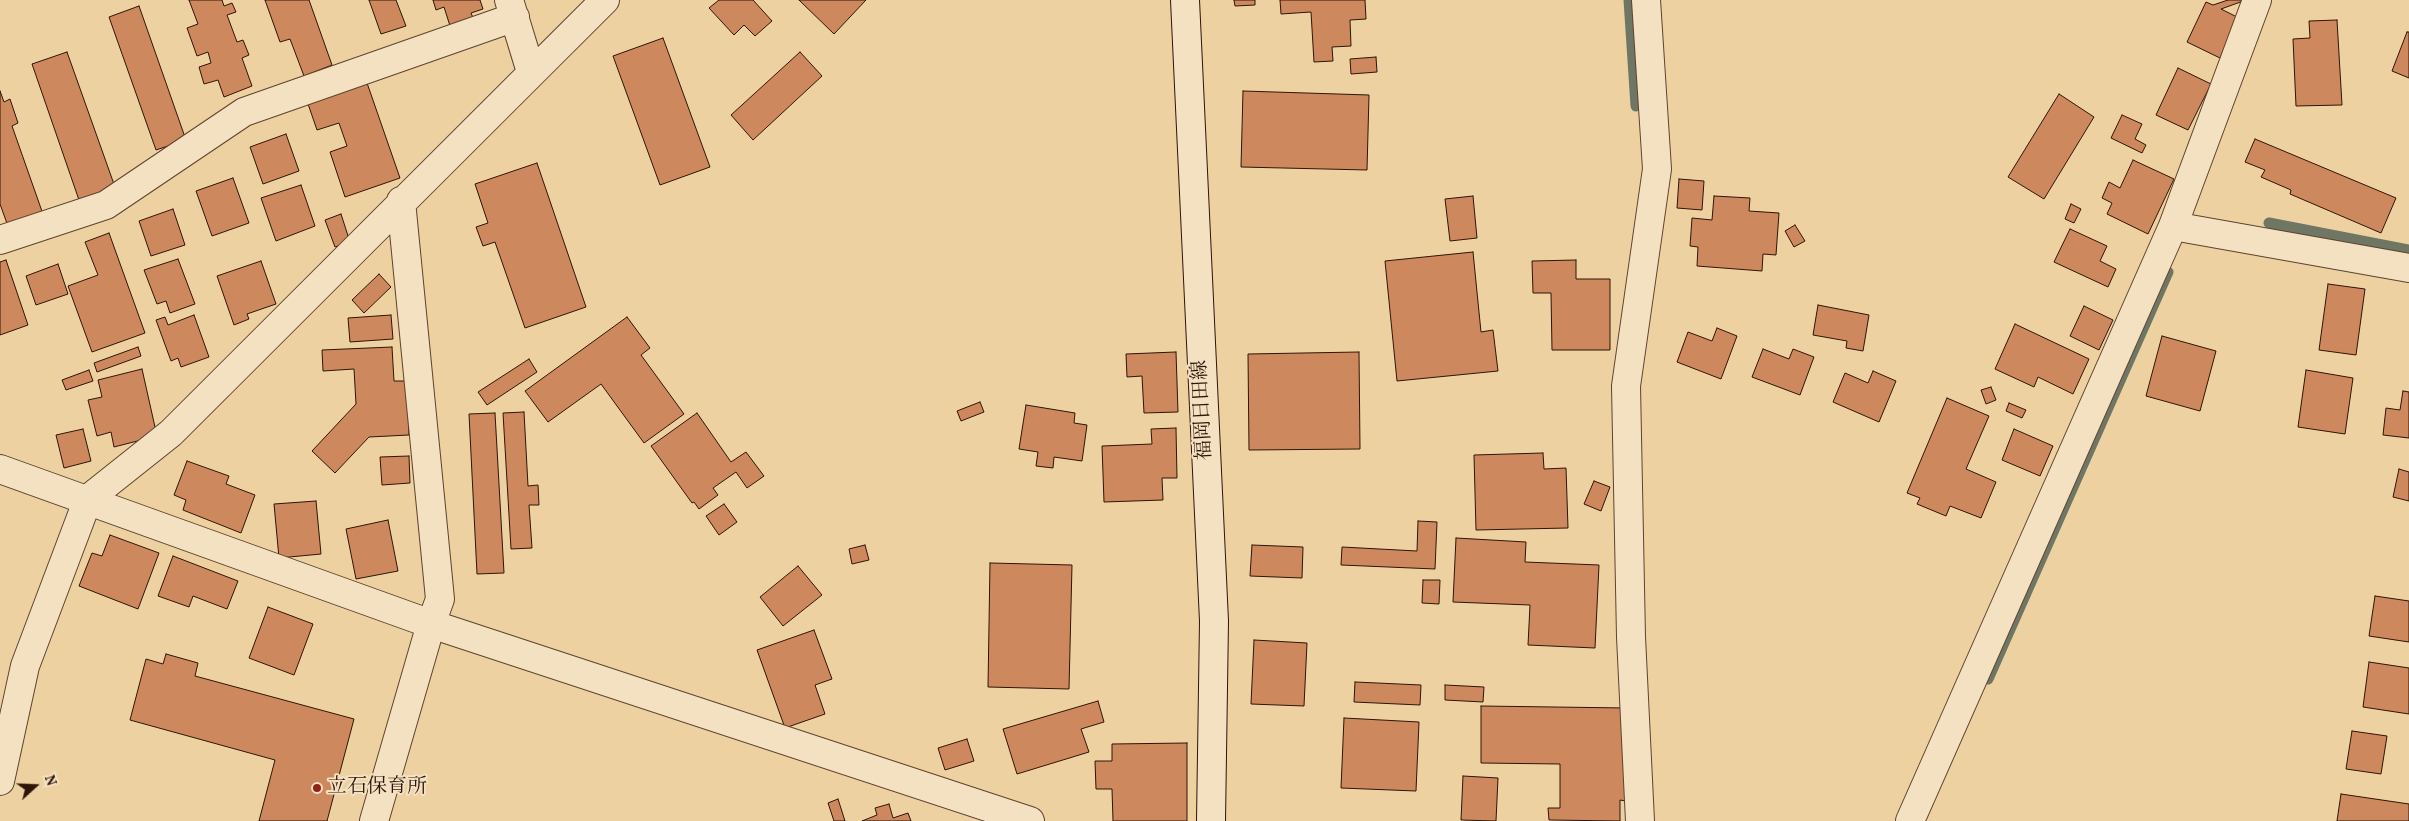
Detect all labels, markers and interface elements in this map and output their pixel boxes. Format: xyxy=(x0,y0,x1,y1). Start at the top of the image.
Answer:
street label: 福岡日田線 xyxy=(1189,359,1219,461)
north arrow xyxy=(10,761,60,811)
text: N xyxy=(39,773,60,789)
place label: 立石保育所 xyxy=(327,776,427,800)
marker: 立石保育所 xyxy=(311,782,323,794)

